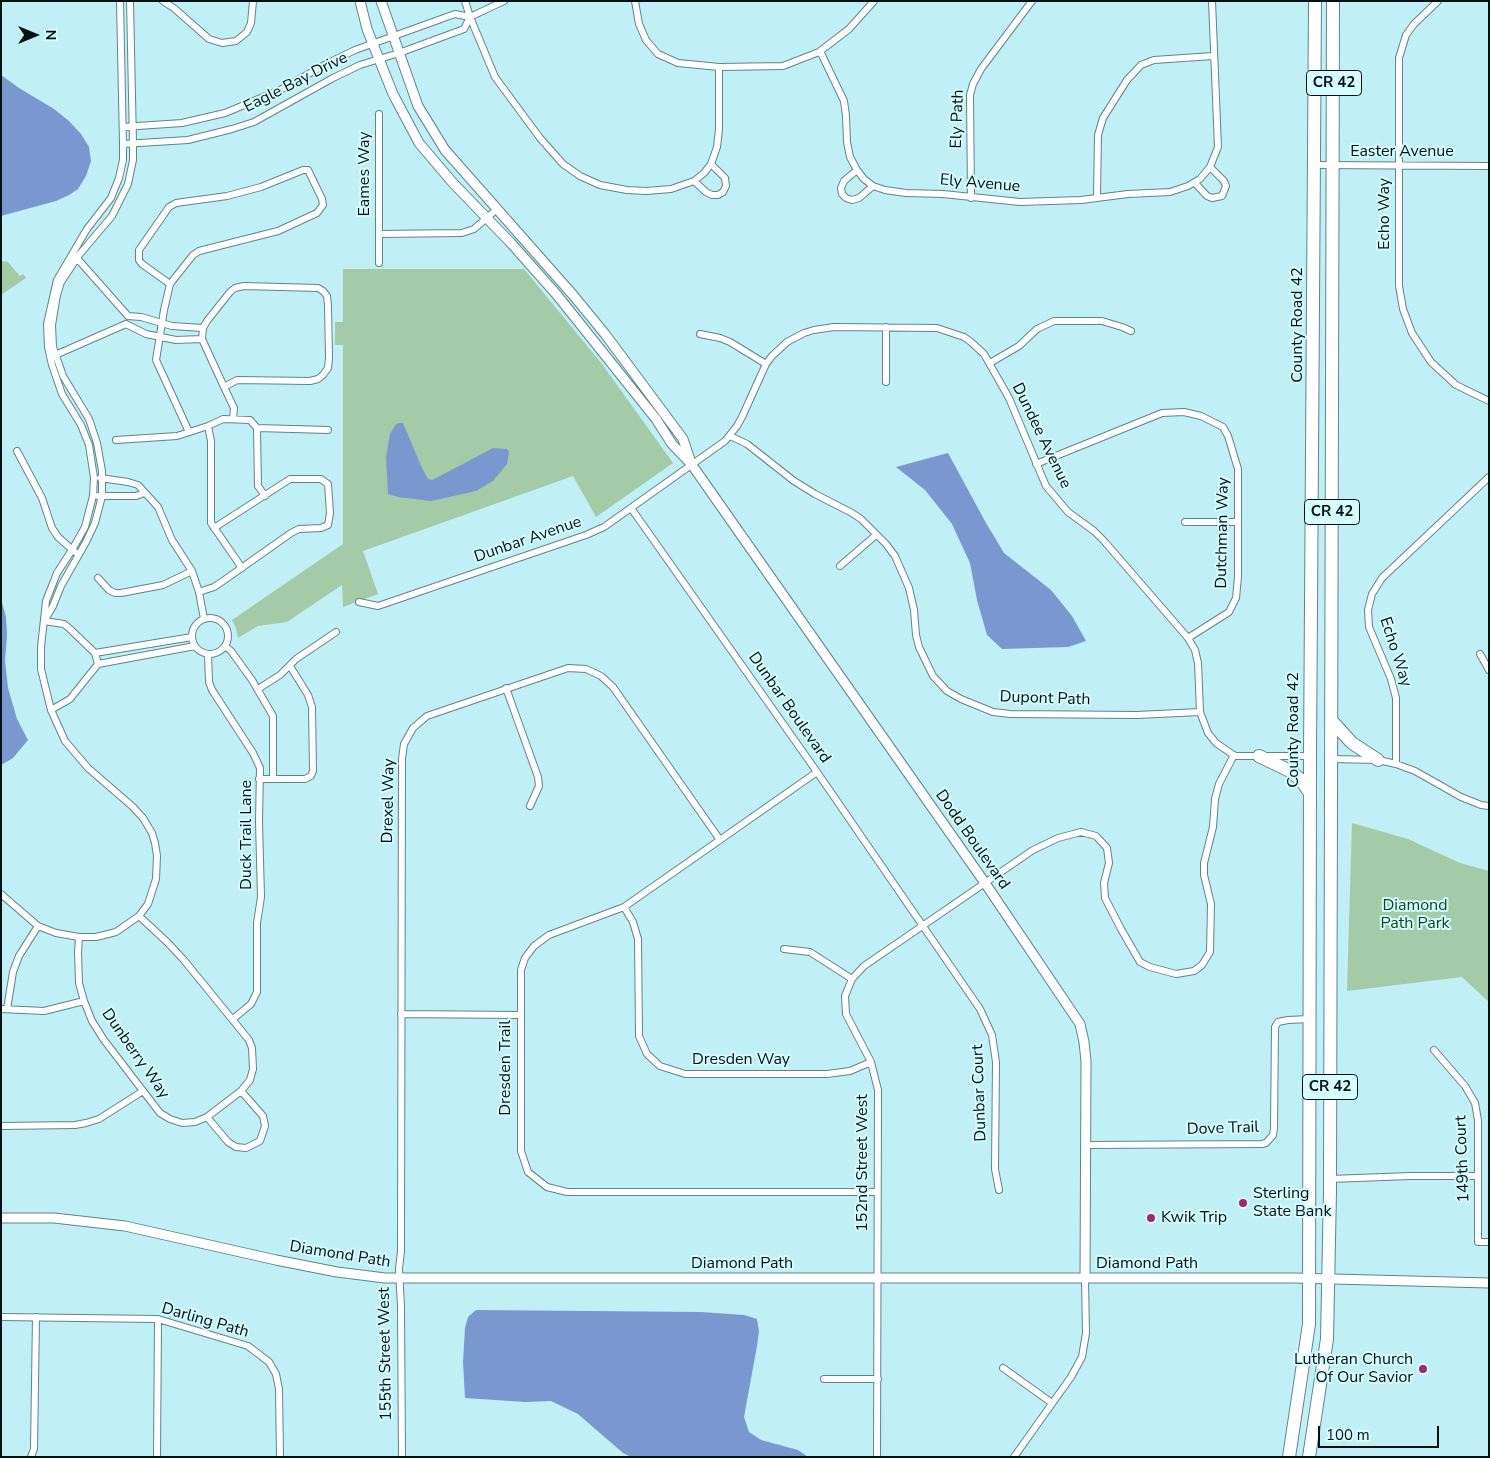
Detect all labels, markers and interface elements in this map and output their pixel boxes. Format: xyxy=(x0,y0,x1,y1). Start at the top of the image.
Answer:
north arrow xyxy=(10,10,60,60)
text: N xyxy=(41,30,60,40)
street label: Eagle Bay Drive xyxy=(241,49,351,117)
road number: CR 42 xyxy=(1306,70,1362,96)
street label: Ely Path xyxy=(947,89,969,149)
street label: Eames Way xyxy=(355,131,375,217)
street label: Easter Avenue xyxy=(1350,142,1454,162)
street label: Ely Avenue xyxy=(939,171,1021,197)
street label: Echo Way xyxy=(1375,178,1395,250)
street label: County Road 42 xyxy=(1288,267,1308,383)
street label: Dundee Avenue xyxy=(1007,380,1075,492)
street label: Dutchman Way xyxy=(1212,477,1234,589)
road number: CR 42 xyxy=(1304,500,1360,524)
street label: Dunbar Avenue xyxy=(472,513,584,567)
street label: Echo Way xyxy=(1375,615,1415,689)
street label: Dunbar Boulevard xyxy=(744,649,834,767)
street label: County Road 42 xyxy=(1284,672,1304,788)
street label: Dupont Path xyxy=(999,688,1091,710)
street label: Drexel Way xyxy=(379,758,399,844)
street label: Duck Trail Lane xyxy=(237,780,257,890)
street label: Dodd Boulevard xyxy=(931,787,1013,893)
park label: Diamond Path Park xyxy=(1381,896,1449,934)
street label: Dunberry Way xyxy=(97,1005,173,1103)
street label: Dresden Trail xyxy=(496,1020,516,1116)
street label: Dunbar Court xyxy=(969,1044,991,1142)
street label: Dresden Way xyxy=(692,1050,790,1070)
road number: CR 42 xyxy=(1302,1074,1358,1100)
street label: 152nd Street West xyxy=(853,1094,873,1232)
street label: 149th Court xyxy=(1452,1115,1474,1203)
street label: Dove Trail xyxy=(1186,1118,1260,1140)
place label: Sterling State Bank xyxy=(1253,1184,1331,1222)
marker: Sterling State Bank xyxy=(1237,1197,1249,1209)
place label: Kwik Trip xyxy=(1161,1208,1227,1228)
marker: Kwik Trip xyxy=(1145,1212,1157,1224)
street label: Diamond Path xyxy=(288,1238,392,1272)
street label: Diamond Path xyxy=(691,1254,793,1274)
street label: Diamond Path xyxy=(1096,1254,1198,1274)
street label: 155th Street West xyxy=(375,1287,397,1421)
street label: Darling Path xyxy=(159,1299,251,1343)
place label: Lutheran Church Of Our Savior xyxy=(1294,1350,1413,1388)
marker: Lutheran Church Of Our Savior xyxy=(1417,1363,1429,1375)
scale bar xyxy=(1320,1416,1441,1448)
text: 100 m xyxy=(1326,1425,1370,1445)

